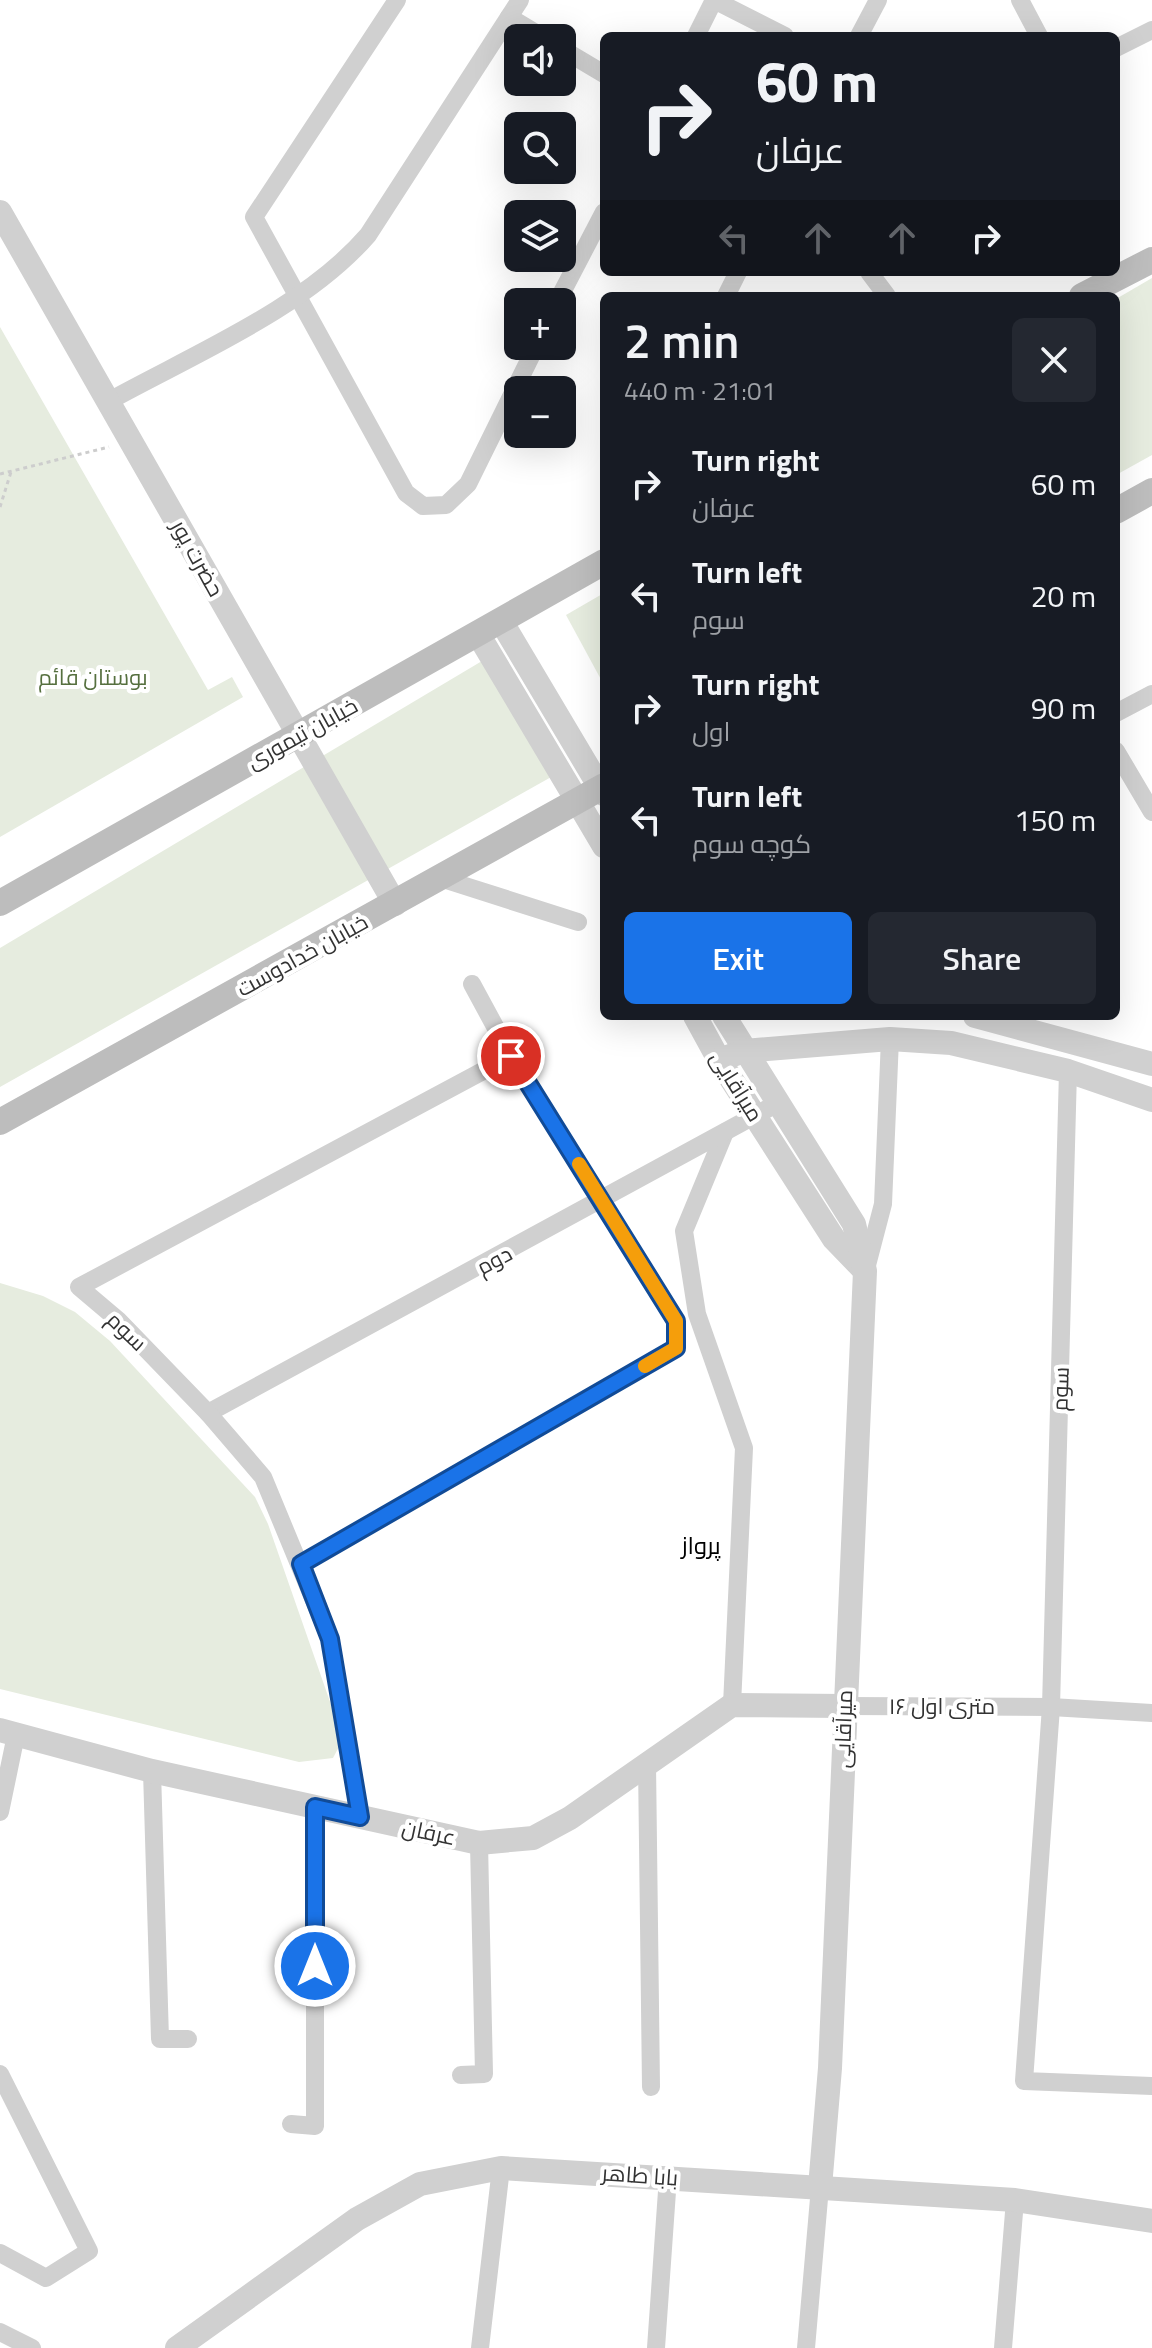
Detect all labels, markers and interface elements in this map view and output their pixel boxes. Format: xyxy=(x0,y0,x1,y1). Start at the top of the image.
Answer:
map controls xyxy=(504,24,576,448)
button: sound xyxy=(504,24,576,96)
text: 60 m xyxy=(756,39,878,124)
icon: right xyxy=(624,64,728,168)
button: search xyxy=(504,112,576,184)
text: عرفان xyxy=(756,122,845,177)
button: layers xyxy=(504,200,576,272)
icon: left xyxy=(712,216,756,260)
icon: ahead xyxy=(796,216,840,260)
icon: ahead xyxy=(880,216,924,260)
icon: right xyxy=(964,216,1008,260)
button: + xyxy=(504,288,576,360)
text: 2 min xyxy=(624,304,739,377)
button: close xyxy=(1012,318,1096,402)
text: 440 m · 21:01 xyxy=(624,371,776,410)
button: − xyxy=(504,376,576,448)
text: Turn right xyxy=(692,437,820,483)
text: 60 m xyxy=(1031,461,1096,507)
icon: right xyxy=(624,462,668,506)
text: عرفان xyxy=(692,488,756,527)
street label: حضرت پور xyxy=(162,512,233,603)
text: Turn left xyxy=(692,549,802,595)
text: 20 m xyxy=(1031,573,1096,619)
icon: left xyxy=(624,574,668,618)
text: سوم xyxy=(692,600,745,639)
park label: بوستان قائم xyxy=(38,660,148,694)
text: Turn right xyxy=(692,661,820,707)
text: 90 m xyxy=(1031,685,1096,731)
icon: right xyxy=(624,686,668,730)
street label: خیابان تیموری xyxy=(240,688,364,778)
text: اول xyxy=(692,712,730,751)
text: Turn left xyxy=(692,773,802,819)
text: 150 m xyxy=(1014,797,1096,843)
icon: left xyxy=(624,798,668,842)
text: کوچه سوم xyxy=(692,824,811,863)
street label: خیابان خدادوست xyxy=(230,905,374,1005)
button: Exit xyxy=(624,912,852,1004)
button: Share xyxy=(868,912,1096,1004)
pin xyxy=(477,1022,545,1090)
icon: arrive xyxy=(489,1034,533,1078)
street label: میرآقایی xyxy=(702,1044,772,1128)
street label: دوم xyxy=(470,1236,518,1284)
street label: سوم xyxy=(99,1303,155,1359)
street label: سوم xyxy=(1042,1366,1078,1412)
district label: پرواز xyxy=(679,1527,721,1563)
street label: میرآقایی xyxy=(825,1689,861,1769)
street label: ۱۶ متری اول xyxy=(889,1689,995,1723)
street label: عرفان xyxy=(399,1810,459,1854)
position arrow xyxy=(273,1924,357,2008)
street label: بابا طاهر xyxy=(599,2155,679,2195)

